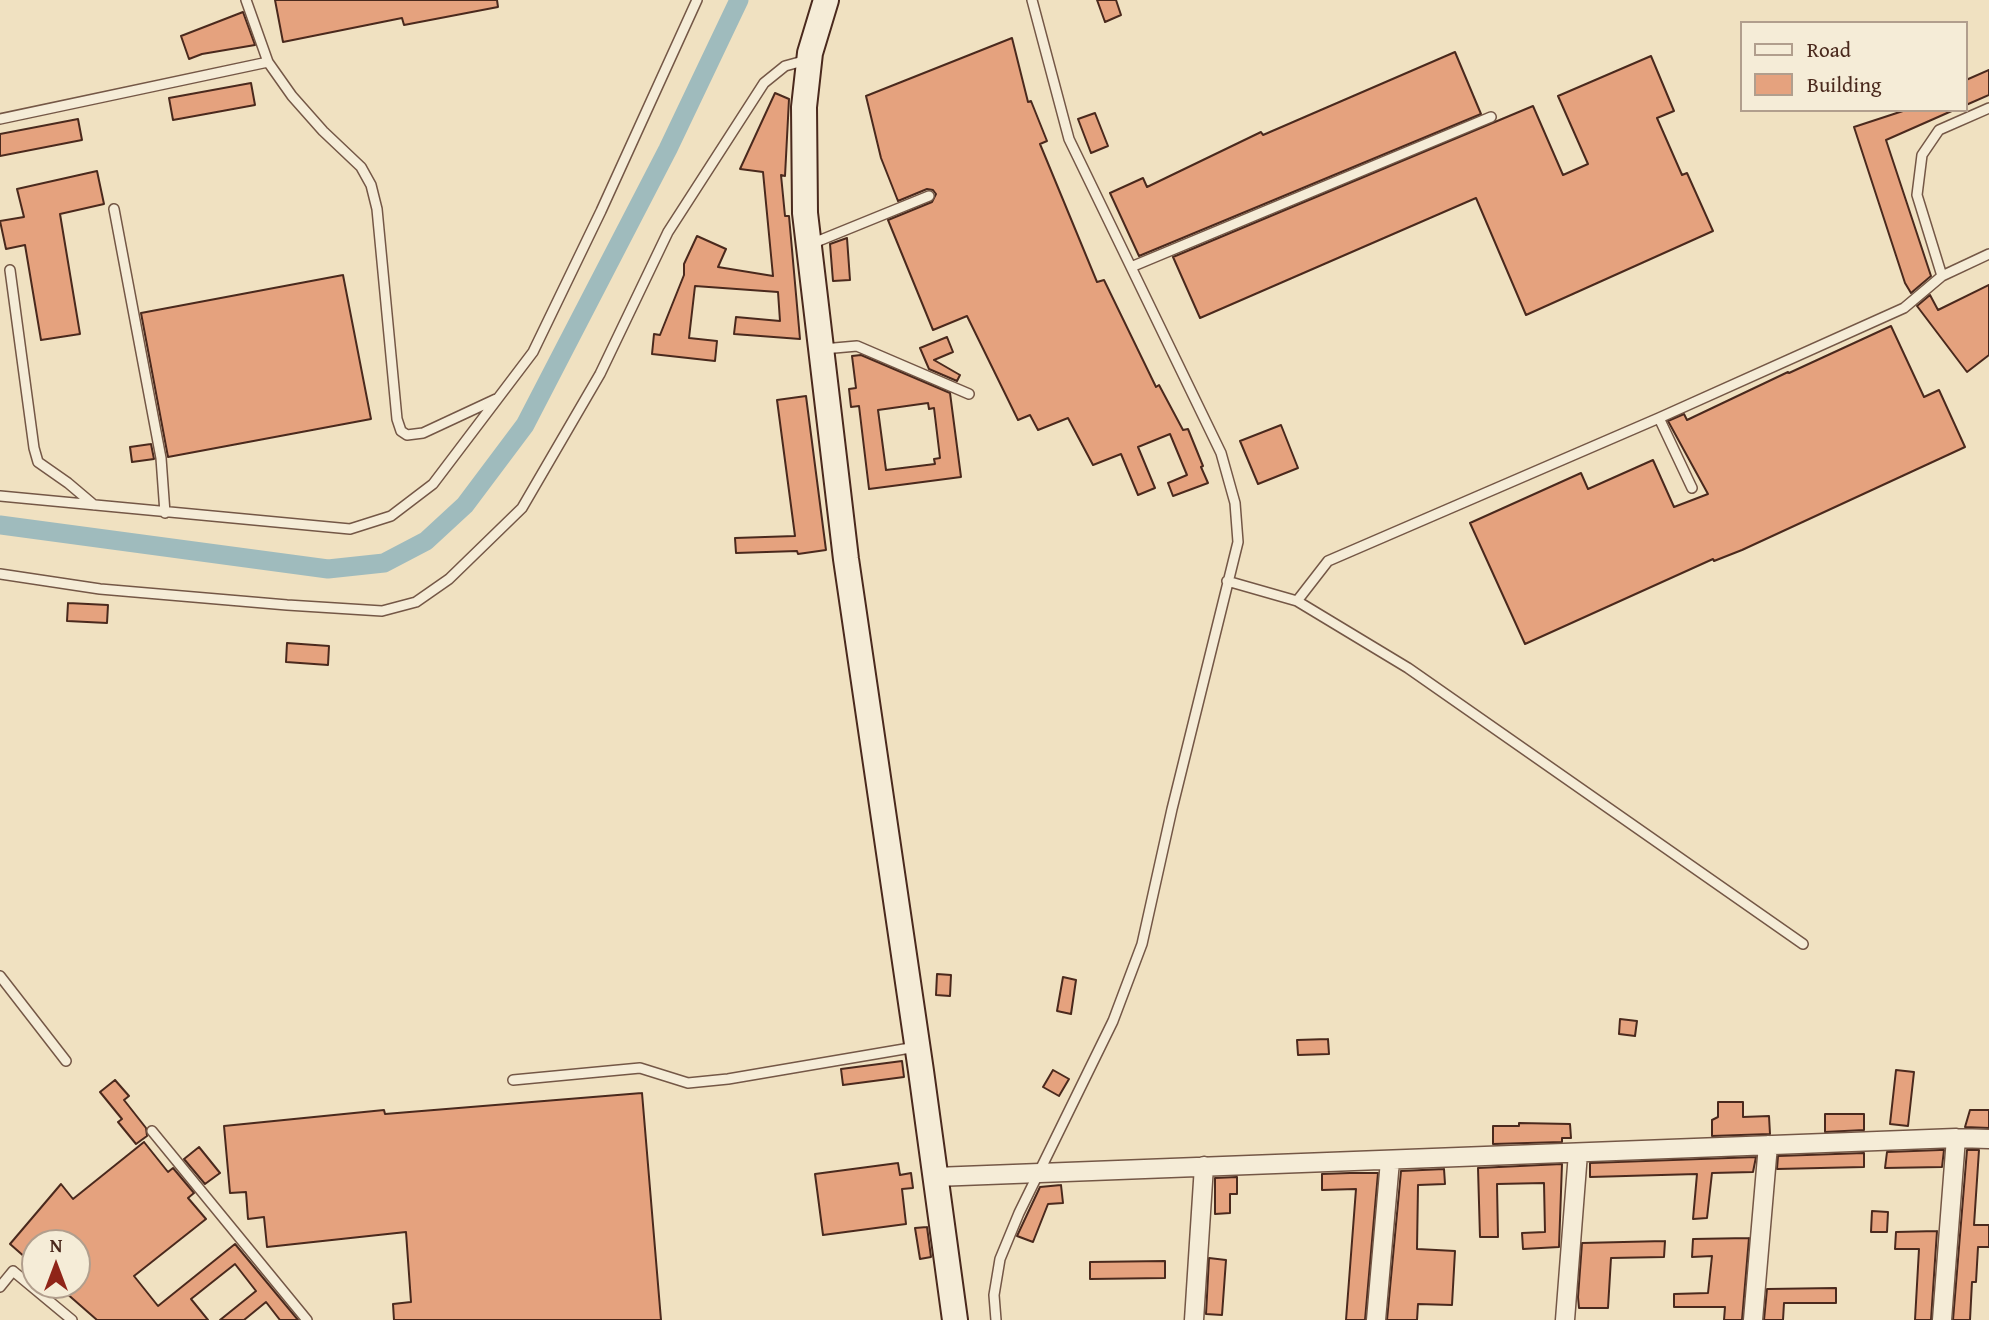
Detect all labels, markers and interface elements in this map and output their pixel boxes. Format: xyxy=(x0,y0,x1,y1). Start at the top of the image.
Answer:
legend xyxy=(1741,21,1968,112)
text: Road xyxy=(1807,34,1851,65)
text: Building xyxy=(1807,69,1881,100)
north arrow xyxy=(21,1229,91,1299)
text: N xyxy=(50,1231,62,1259)

